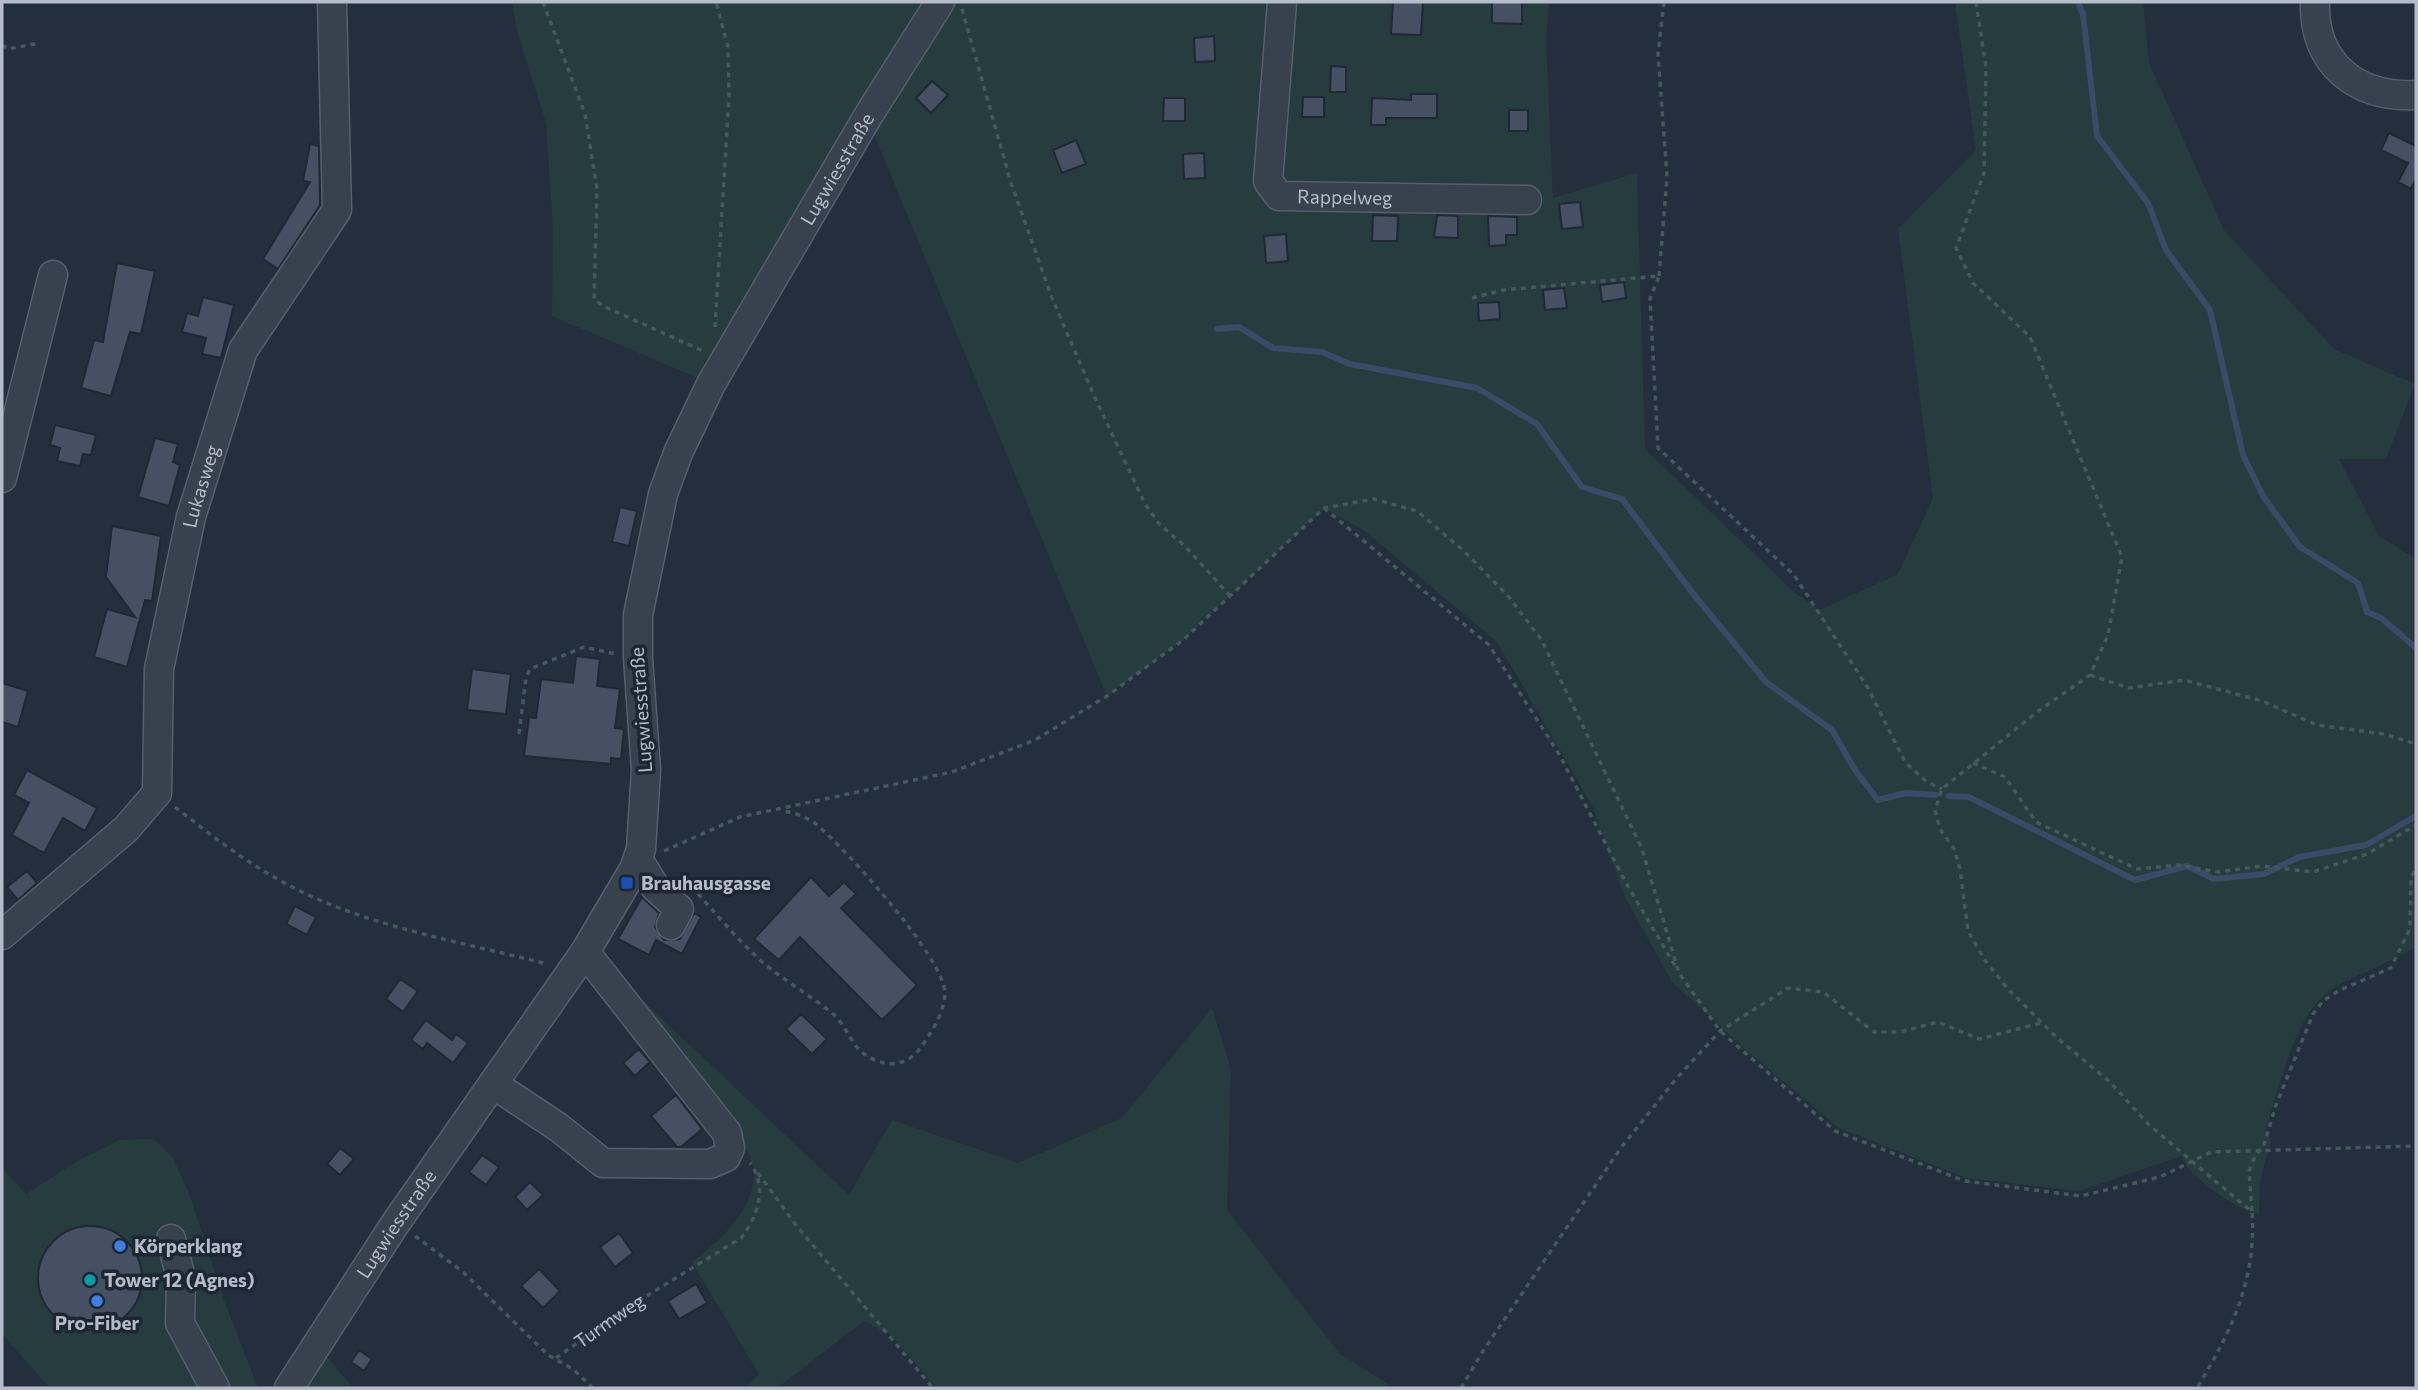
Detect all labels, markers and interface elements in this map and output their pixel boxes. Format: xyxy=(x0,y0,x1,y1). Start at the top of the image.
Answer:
street label: Lugwiesstraße xyxy=(795,109,878,229)
street label: Rappelweg xyxy=(1297,184,1393,209)
street label: Lukasweg xyxy=(177,442,224,530)
street label: Lugwiesstraße xyxy=(625,646,656,774)
place label: Brauhausgasse xyxy=(641,871,771,894)
marker: Brauhausgasse xyxy=(619,875,635,891)
street label: Lugwiesstraße xyxy=(351,1165,440,1282)
place label: Körperklang xyxy=(134,1234,243,1257)
marker: Körperklang xyxy=(112,1238,128,1254)
place label: Tower 12 (Agnes) xyxy=(104,1268,255,1291)
marker: Tower 12 (Agnes) xyxy=(82,1272,98,1288)
street label: Turmweg xyxy=(569,1288,648,1353)
marker: Pro-Fiber xyxy=(89,1293,105,1309)
place label: Pro-Fiber xyxy=(55,1311,140,1334)

